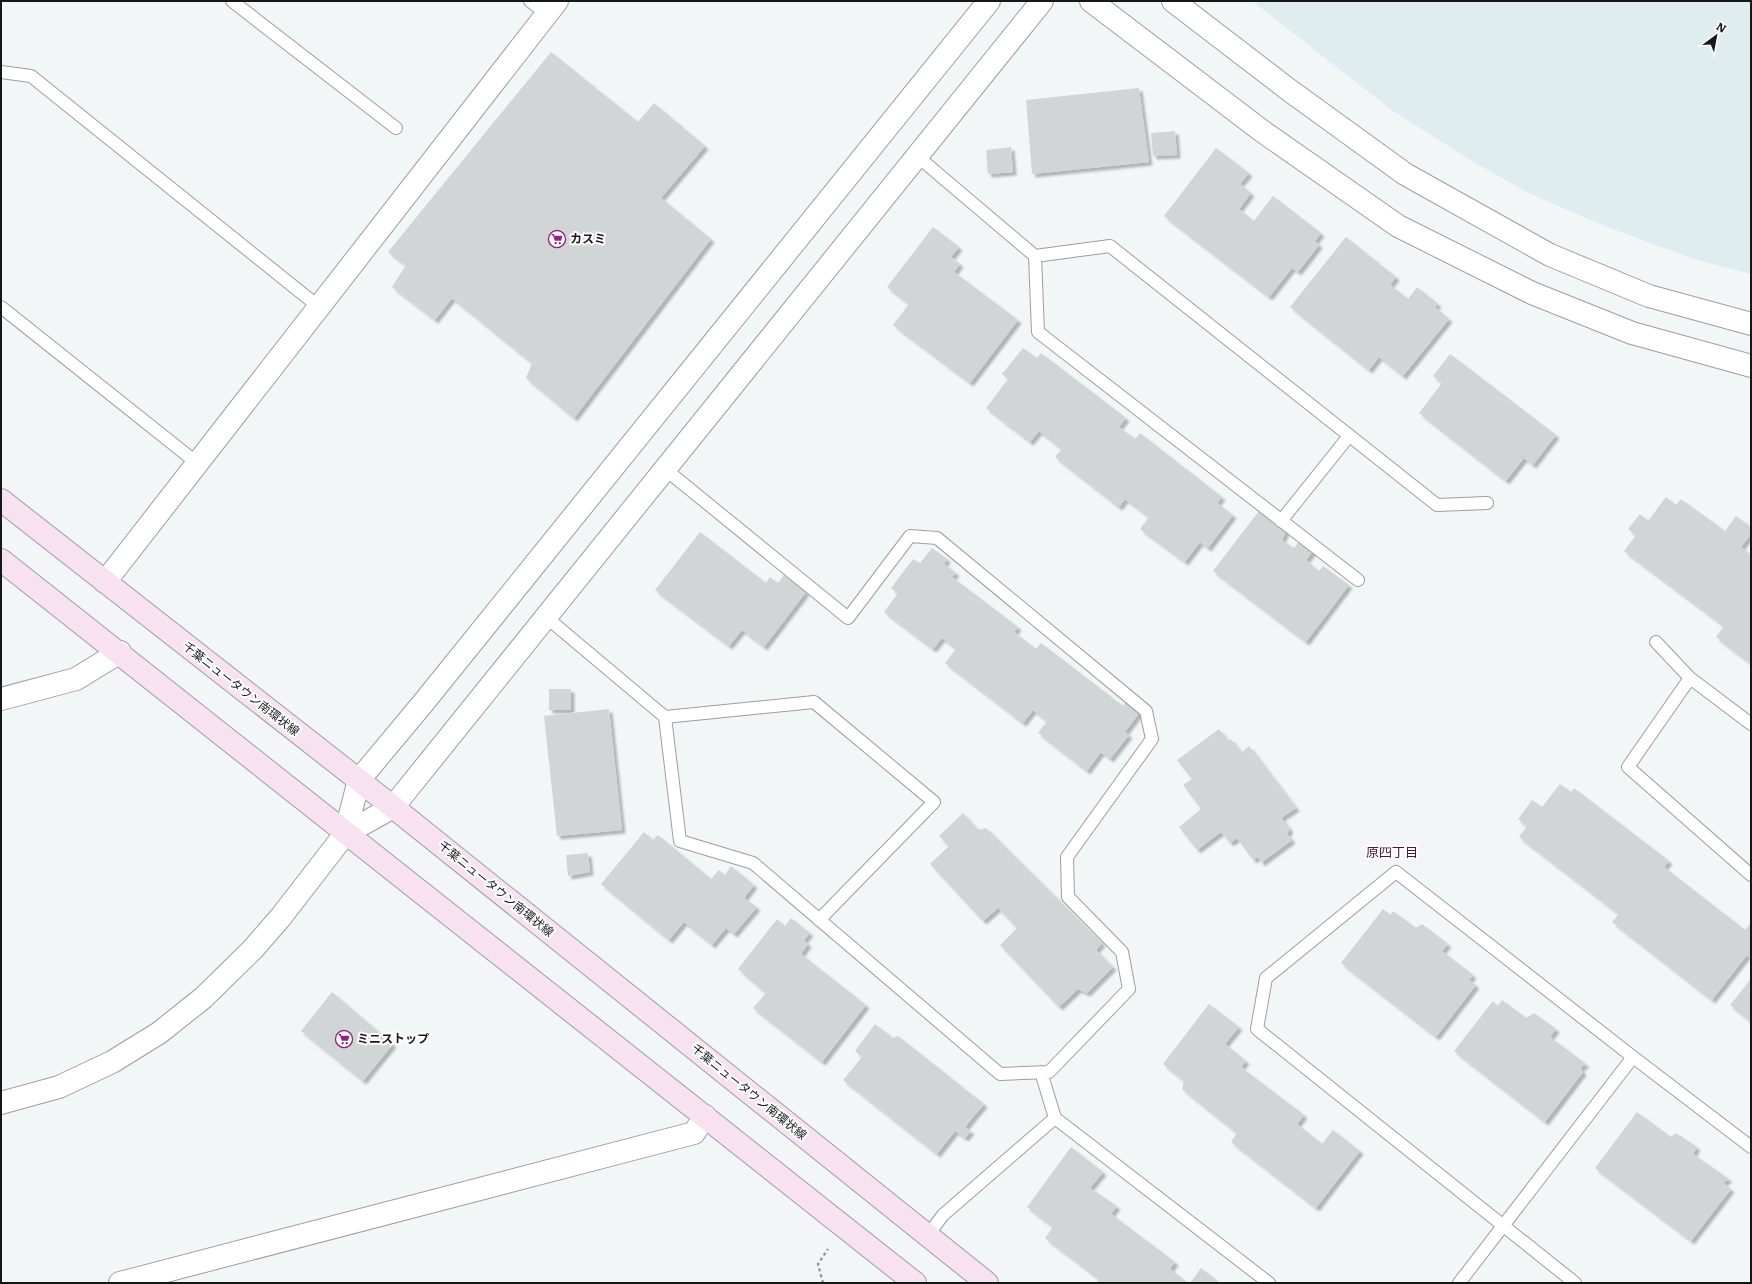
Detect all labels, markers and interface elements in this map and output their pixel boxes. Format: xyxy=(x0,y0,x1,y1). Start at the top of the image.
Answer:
north arrow xyxy=(1696,16,1736,56)
text: N xyxy=(1714,17,1730,36)
supermarket icon: カスミ xyxy=(547,229,567,249)
place label: カスミ xyxy=(570,229,606,247)
street label: 千葉ニュータウン南環状線 xyxy=(179,637,304,740)
street label: 千葉ニュータウン南環状線 xyxy=(435,836,558,941)
district label: 原四丁目 xyxy=(1366,842,1418,861)
supermarket icon: ミニストップ xyxy=(334,1029,354,1049)
place label: ミニストップ xyxy=(357,1029,429,1047)
street label: 千葉ニュータウン南環状線 xyxy=(688,1039,811,1144)

